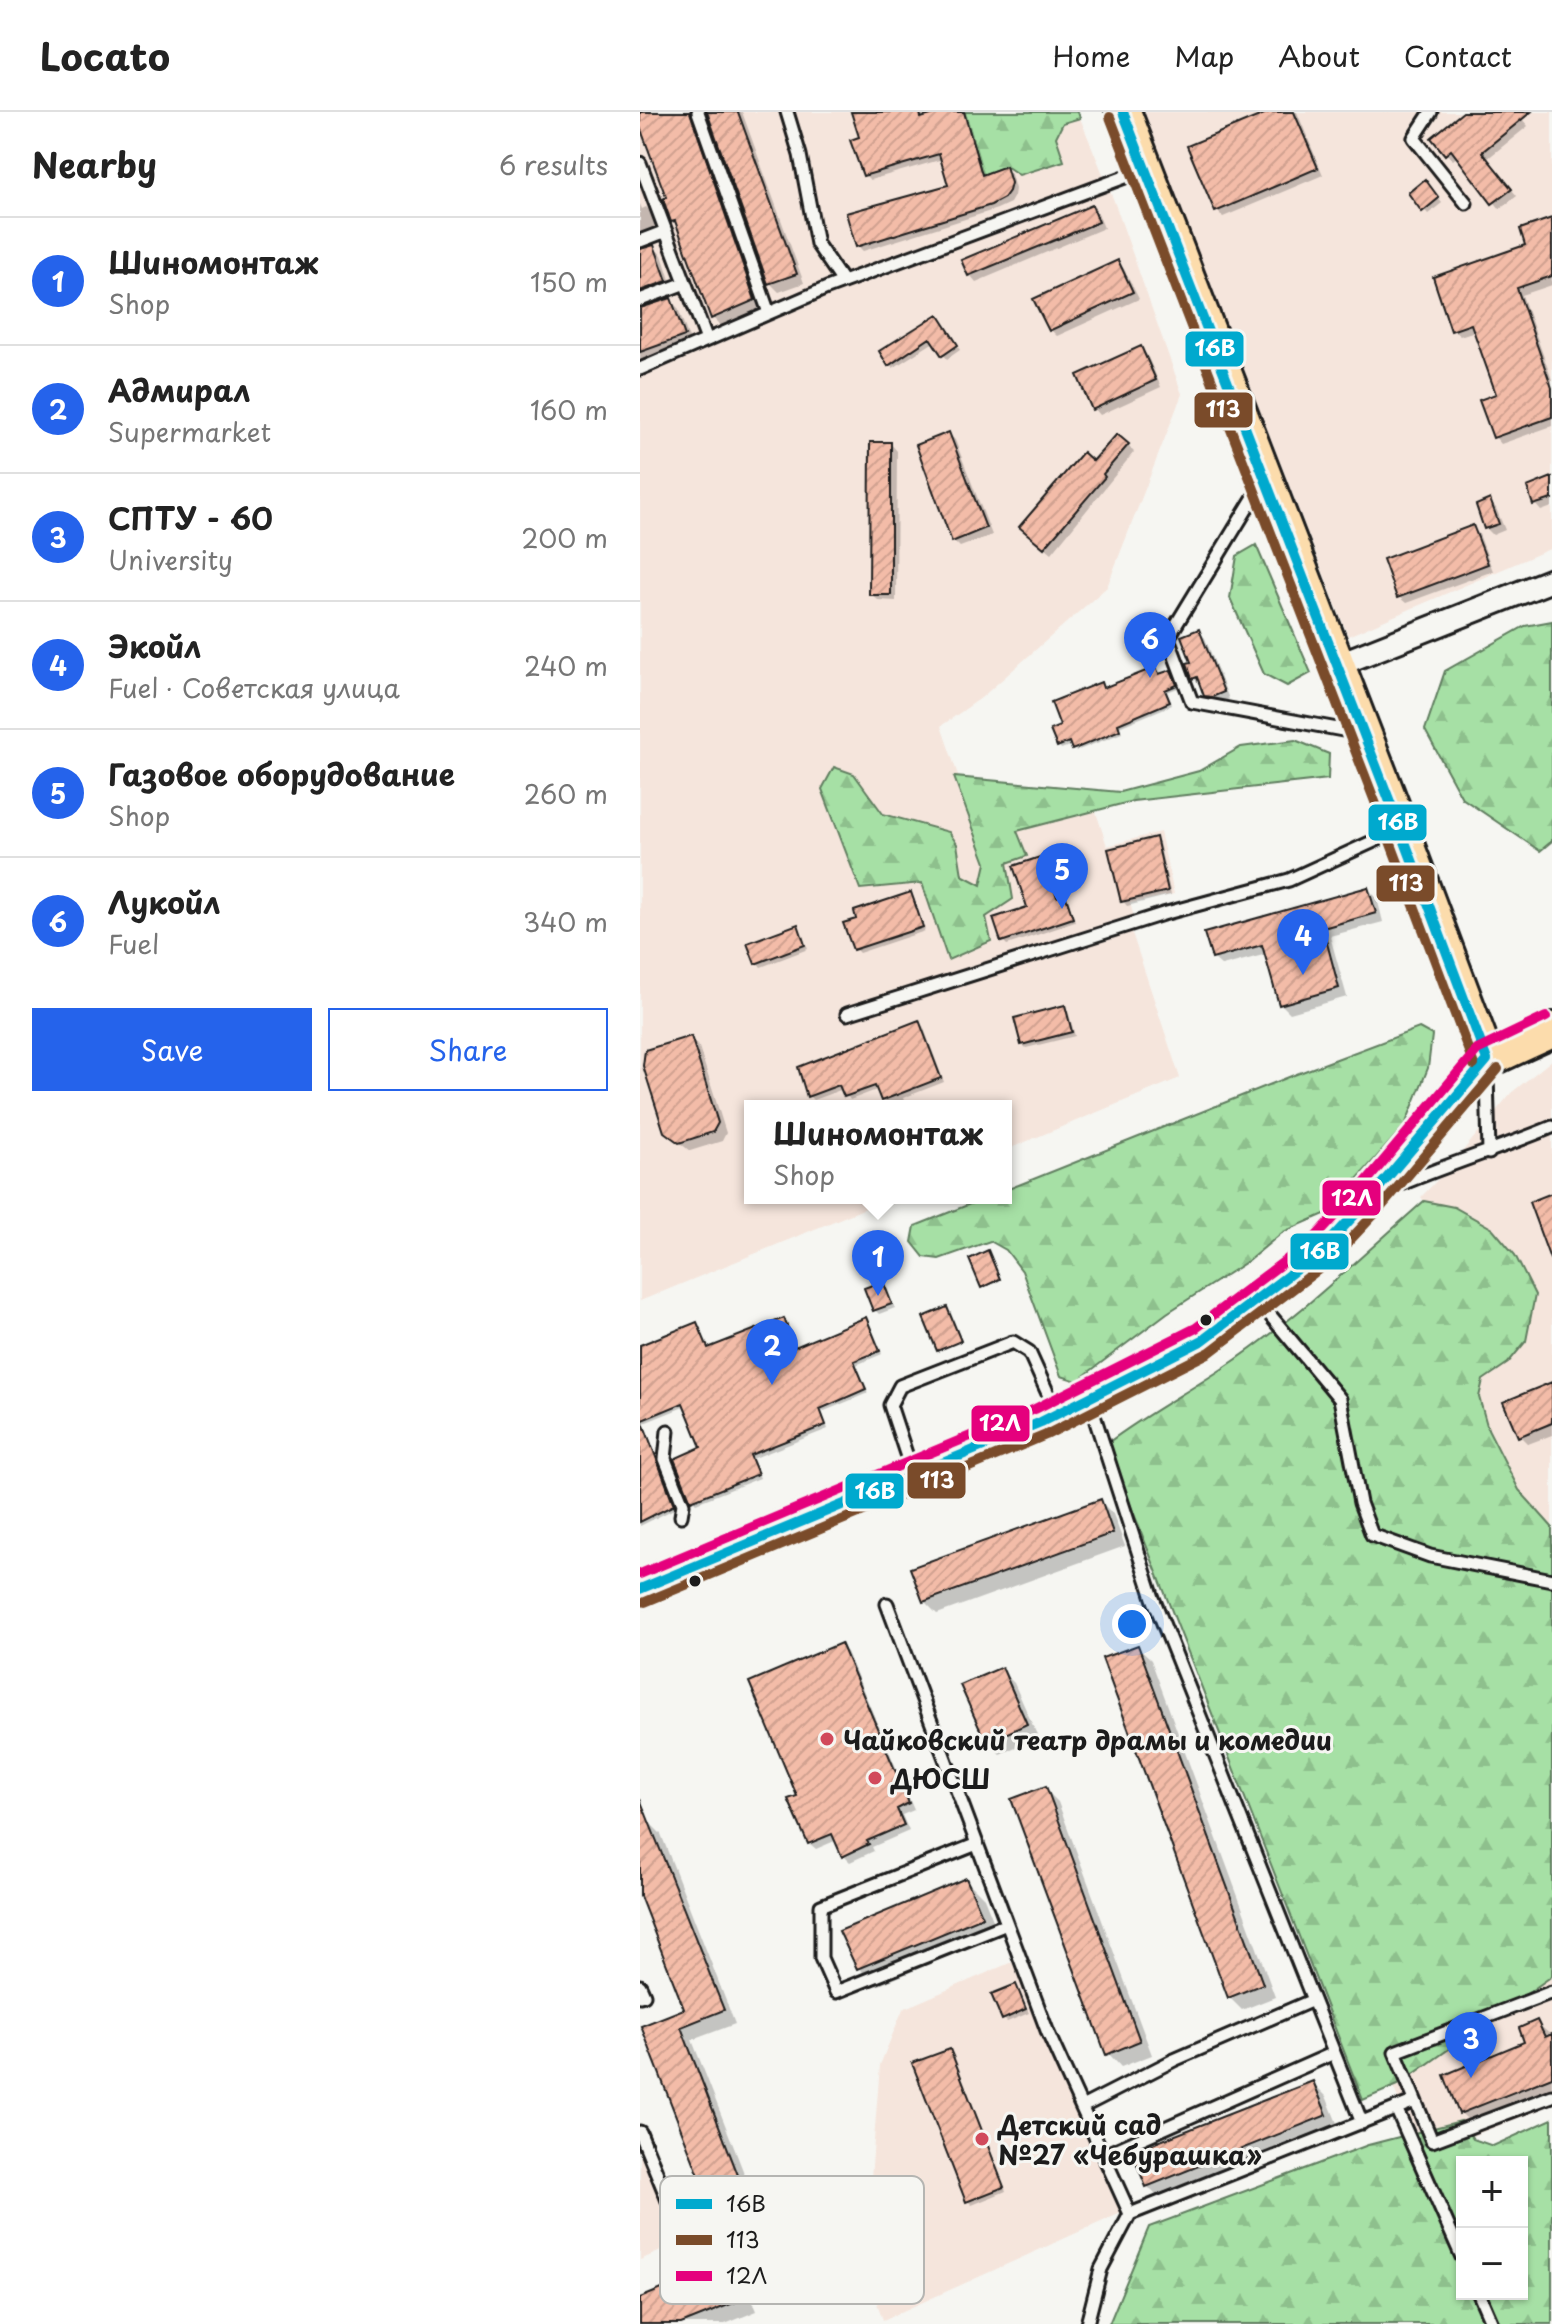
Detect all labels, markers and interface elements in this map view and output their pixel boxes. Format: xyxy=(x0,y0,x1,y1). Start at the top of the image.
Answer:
text: Locato xyxy=(40,27,170,84)
text: Home xyxy=(1052,34,1130,77)
text: Map xyxy=(1174,34,1234,77)
text: About xyxy=(1278,34,1360,77)
text: Contact xyxy=(1404,34,1512,77)
text: Nearby xyxy=(32,138,157,190)
text: 6 results xyxy=(499,145,608,184)
text: Шиномонтаж xyxy=(108,239,318,284)
text: 1 xyxy=(52,262,64,301)
text: 150 m xyxy=(530,262,608,301)
text: Shop xyxy=(108,284,170,323)
line badge: 16В xyxy=(1184,330,1245,368)
text: 16В xyxy=(1194,330,1236,363)
text: Адмирал xyxy=(108,367,251,412)
text: 2 xyxy=(49,390,67,429)
text: 160 m xyxy=(530,390,608,429)
line badge: 113 xyxy=(1193,391,1254,429)
text: 113 xyxy=(1206,391,1240,424)
text: Supermarket xyxy=(108,412,271,451)
text: СПТУ - 60 xyxy=(108,495,273,540)
text: 3 xyxy=(49,518,67,557)
text: 200 m xyxy=(521,518,608,557)
text: University xyxy=(108,540,233,579)
pin: 6 xyxy=(1124,612,1176,678)
text: Экойл xyxy=(108,623,201,668)
text: 4 xyxy=(49,646,67,685)
text: 240 m xyxy=(524,646,608,685)
text: Fuel · Советская улица xyxy=(108,668,400,707)
text: Газовое оборудование xyxy=(108,751,455,796)
text: 5 xyxy=(50,774,66,813)
text: 260 m xyxy=(524,774,608,813)
text: Shop xyxy=(108,796,170,835)
line badge: 16В xyxy=(1367,803,1428,842)
text: 16В xyxy=(1377,804,1419,837)
pin: 5 xyxy=(1036,843,1088,909)
line badge: 113 xyxy=(1375,864,1436,903)
text: 113 xyxy=(1389,865,1423,898)
text: Лукойл xyxy=(108,879,221,924)
text: 6 xyxy=(49,902,67,941)
text: 340 m xyxy=(523,902,608,941)
pin: 4 xyxy=(1277,909,1329,975)
text: Fuel xyxy=(108,924,159,963)
button: Save xyxy=(32,1008,312,1091)
button: Share xyxy=(328,1008,608,1091)
popup xyxy=(744,1100,1012,1204)
text: Шиномонтаж xyxy=(773,1110,983,1155)
text: Shop xyxy=(773,1155,835,1194)
line badge: 12Л xyxy=(1321,1179,1382,1217)
text: 12Л xyxy=(1331,1180,1373,1213)
pin: 1 xyxy=(852,1230,904,1296)
line badge: 16В xyxy=(1289,1232,1350,1271)
text: 16В xyxy=(1299,1233,1341,1266)
unlabelled marker xyxy=(1198,1312,1214,1328)
pin: 2 xyxy=(746,1319,798,1385)
line badge: 12Л xyxy=(970,1404,1031,1443)
text: 12Л xyxy=(979,1405,1021,1438)
line badge: 113 xyxy=(906,1461,967,1500)
text: 113 xyxy=(920,1462,954,1495)
line badge: 16В xyxy=(844,1472,905,1510)
text: 16В xyxy=(854,1473,896,1506)
unlabelled marker xyxy=(687,1573,703,1589)
your location xyxy=(1112,1604,1152,1644)
place label: Чайковский театр драмы и комедии xyxy=(843,1720,1332,1759)
marker: Чайковский театр драмы и комедии xyxy=(818,1730,836,1748)
place label: ДЮСШ xyxy=(890,1759,990,1798)
marker: ДЮСШ xyxy=(866,1769,884,1787)
pin: 3 xyxy=(1445,2012,1497,2078)
place label: Детский сад №27 «Чебурашка» xyxy=(997,2105,1262,2174)
marker: Детский сад №27 «Чебурашка» xyxy=(973,2130,991,2148)
map controls xyxy=(1456,2156,1528,2300)
button: + xyxy=(1456,2156,1528,2228)
legend xyxy=(660,2176,924,2304)
text: 16В xyxy=(726,2186,766,2219)
text: 113 xyxy=(726,2222,759,2255)
button: − xyxy=(1456,2228,1528,2300)
text: 12Л xyxy=(726,2258,767,2291)

